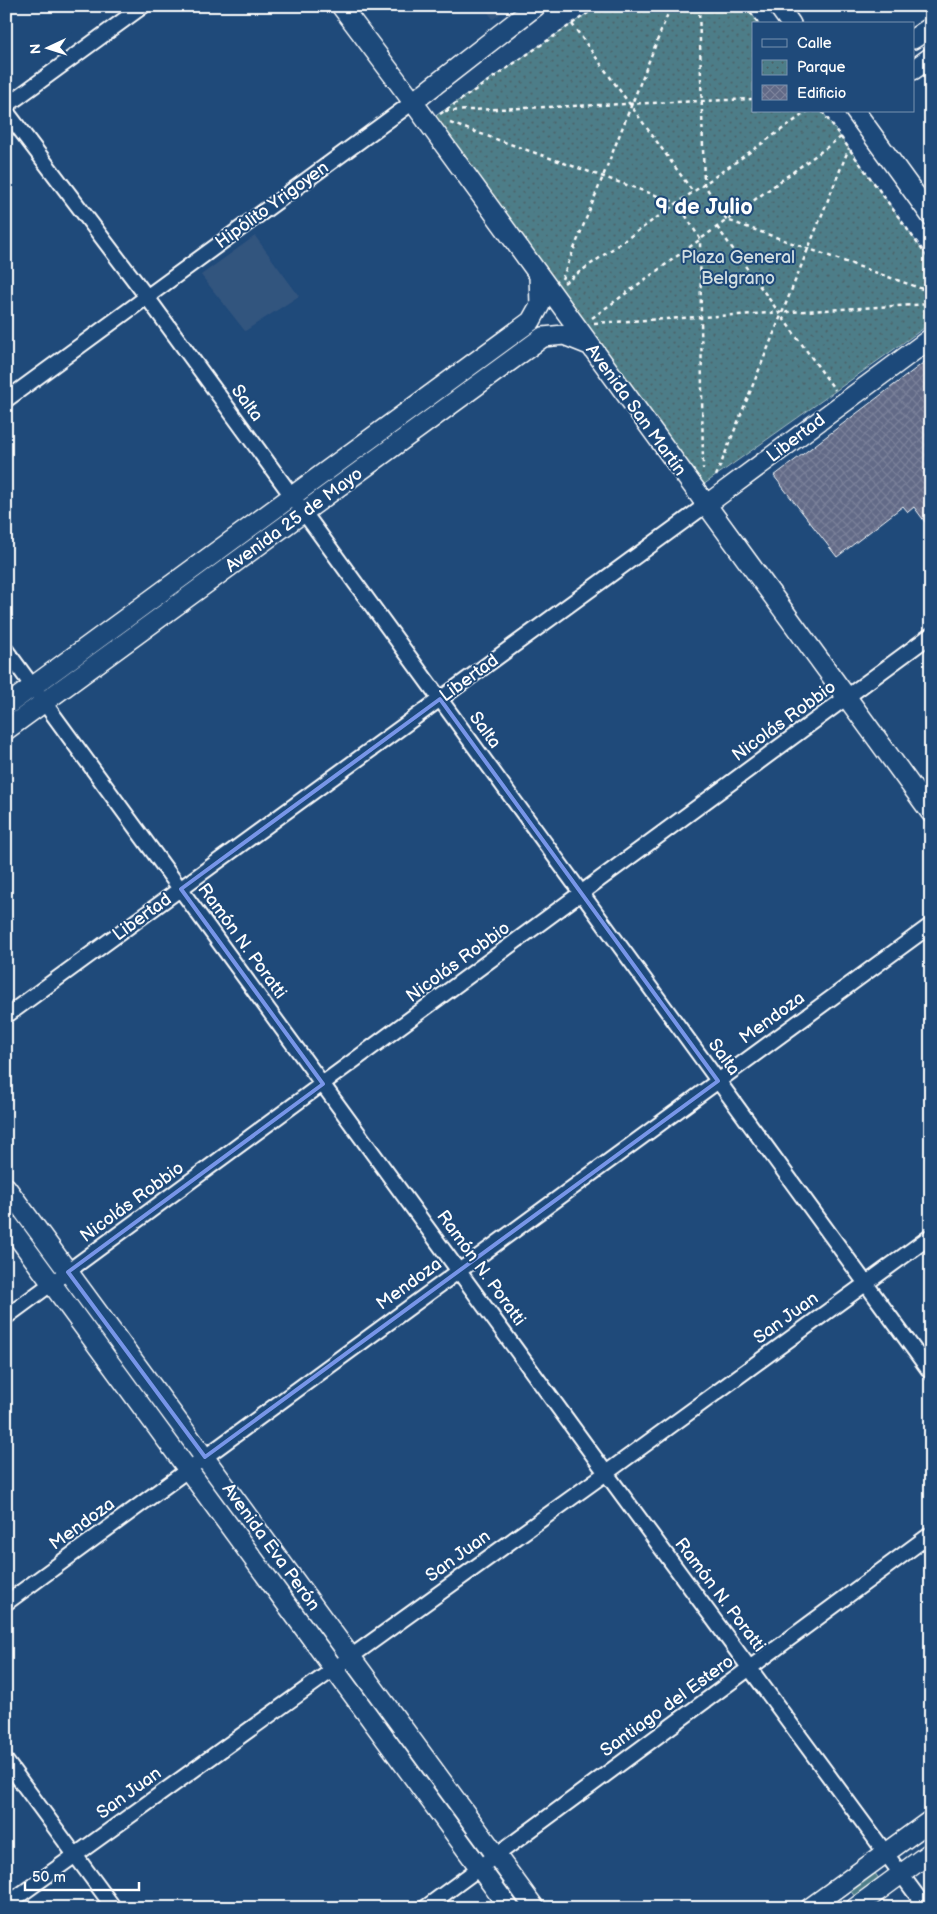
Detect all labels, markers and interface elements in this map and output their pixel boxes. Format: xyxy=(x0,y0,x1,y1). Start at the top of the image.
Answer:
north arrow xyxy=(22,22,72,72)
legend xyxy=(752,22,914,112)
text: Calle xyxy=(797,34,832,53)
text: N xyxy=(27,43,44,55)
text: Parque xyxy=(797,58,846,77)
text: Edificio xyxy=(797,84,846,103)
street label: Hipólito Yrigoyen xyxy=(211,157,333,253)
district label: 9 de Julio xyxy=(655,194,753,221)
park label: Plaza General Belgrano xyxy=(681,247,795,289)
street label: Avenida San Martín xyxy=(581,340,691,480)
street label: Salta xyxy=(227,381,267,425)
street label: Libertad xyxy=(763,409,829,467)
street label: Avenida 25 de Mayo xyxy=(221,463,367,577)
street label: Libertad xyxy=(435,650,503,706)
street label: Nicolás Robbio xyxy=(728,676,840,766)
street label: Salta xyxy=(465,708,505,752)
street label: Ramón N. Poratti xyxy=(193,879,291,1003)
street label: Libertad xyxy=(108,889,176,945)
street label: Nicolás Robbio xyxy=(402,917,514,1007)
street label: Mendoza xyxy=(735,987,809,1049)
street label: Salta xyxy=(704,1035,744,1079)
street label: Nicolás Robbio xyxy=(76,1157,188,1247)
street label: Ramón N. Poratti xyxy=(432,1206,530,1330)
street label: Mendoza xyxy=(372,1253,446,1315)
street label: San Juan xyxy=(750,1288,822,1348)
street label: Avenida Eva Perón xyxy=(218,1479,324,1615)
street label: Mendoza xyxy=(45,1493,119,1555)
street label: San Juan xyxy=(422,1526,494,1586)
street label: Ramón N. Poratti xyxy=(670,1534,770,1656)
street label: Santiago del Estero xyxy=(596,1651,738,1761)
street label: San Juan xyxy=(93,1763,165,1823)
scale bar xyxy=(25,1859,139,1891)
text: 50 m xyxy=(32,1868,66,1887)

